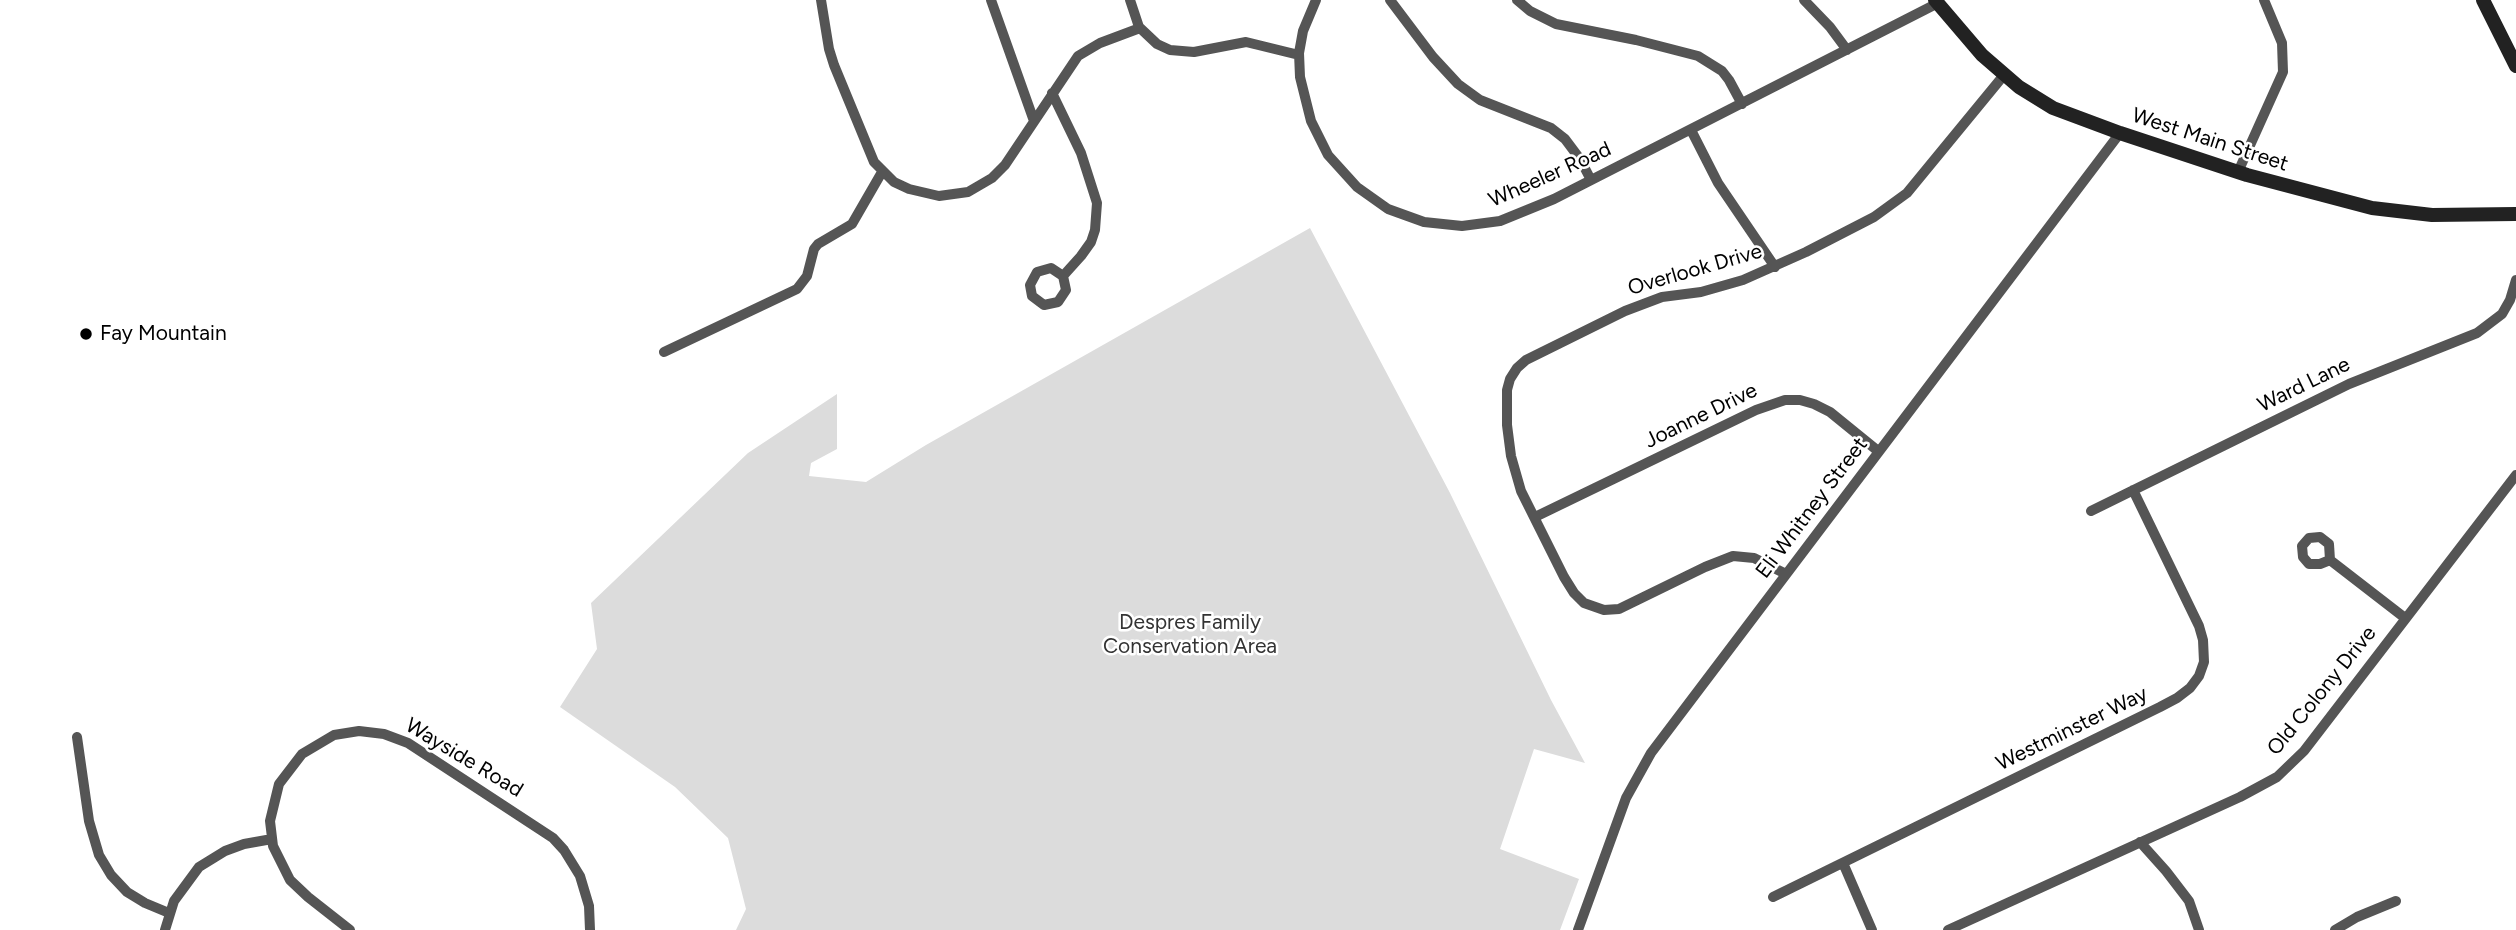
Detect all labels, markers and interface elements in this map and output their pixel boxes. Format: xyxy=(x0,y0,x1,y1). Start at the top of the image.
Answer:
street label: West Main Street xyxy=(2129,103,2291,177)
street label: Wheeler Road xyxy=(1485,137,1615,213)
street label: Overlook Drive xyxy=(1625,239,1765,301)
place label: Fay Mountain xyxy=(100,321,227,347)
marker: Fay Mountain xyxy=(78,326,94,342)
street label: Ward Lane xyxy=(2254,352,2354,418)
street label: Joanne Drive xyxy=(1640,378,1762,454)
street label: Eli Whitney Street xyxy=(1751,433,1873,583)
park label: Despres Family Conservation Area xyxy=(1103,610,1277,660)
street label: Old Colony Drive xyxy=(2262,621,2382,761)
street label: Westminster Way xyxy=(1992,681,2152,777)
street label: Wayside Road xyxy=(401,713,527,803)

